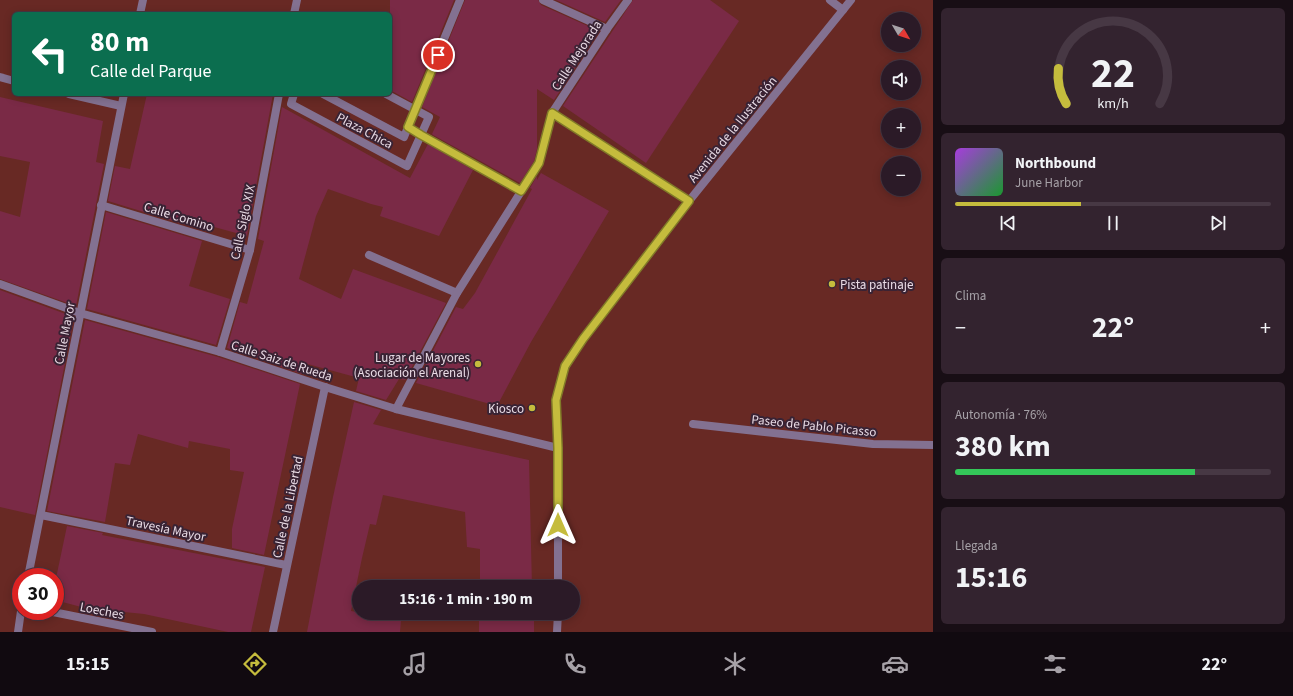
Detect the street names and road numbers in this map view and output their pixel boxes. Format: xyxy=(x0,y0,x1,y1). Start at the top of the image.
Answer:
street label: Calle Mejorada xyxy=(547,17,606,94)
street label: Avenida de la Ilustración xyxy=(684,73,781,187)
street label: Plaza Chica xyxy=(333,108,396,153)
street label: Calle Siglo XIX xyxy=(226,183,260,261)
street label: Calle Comino xyxy=(142,198,216,236)
street label: Calle Mayor xyxy=(50,300,80,366)
street label: Calle Saiz de Rueda xyxy=(229,336,335,386)
street label: Paseo de Pablo Picasso xyxy=(751,410,877,442)
street label: Calle de la Libertad xyxy=(268,455,308,560)
street label: Travesía Mayor xyxy=(124,512,208,546)
street label: Loeches xyxy=(78,598,126,624)

